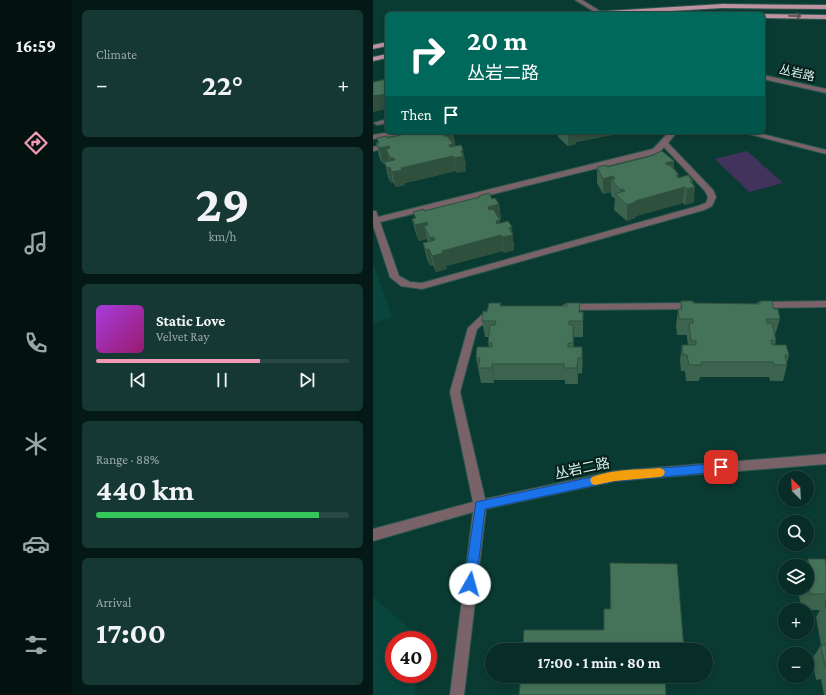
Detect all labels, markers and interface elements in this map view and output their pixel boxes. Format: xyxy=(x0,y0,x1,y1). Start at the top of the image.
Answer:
one-way arrow xyxy=(788,13,801,20)
text: 20 m xyxy=(467,25,527,56)
icon: right xyxy=(401,28,453,80)
text: 16:59 xyxy=(16,36,56,56)
text: Climate xyxy=(96,47,137,62)
street label: 丛岩路 xyxy=(778,62,816,84)
text: 丛岩二路 xyxy=(467,63,539,83)
text: 22° xyxy=(202,68,243,101)
text: − xyxy=(96,72,108,97)
text: + xyxy=(337,72,349,97)
icon: arrive xyxy=(440,104,462,126)
text: Then xyxy=(401,107,432,123)
icon: directions xyxy=(22,129,50,157)
text: 29 xyxy=(195,174,250,232)
icon: music xyxy=(22,229,50,257)
text: km/h xyxy=(208,229,237,244)
text: Static Love xyxy=(156,313,225,329)
icon: phone xyxy=(22,329,50,357)
text: Velvet Ray xyxy=(156,329,209,344)
icon: previous xyxy=(127,369,149,391)
icon: pause xyxy=(211,369,233,391)
icon: next xyxy=(296,369,318,391)
icon: climate xyxy=(22,430,50,458)
pin xyxy=(704,450,738,484)
text: Range · 88% xyxy=(96,452,159,467)
street label: 丛岩二路 xyxy=(553,454,611,482)
icon: arrive xyxy=(710,456,732,478)
north arrow xyxy=(778,471,814,507)
map controls xyxy=(778,471,814,683)
text: 440 km xyxy=(96,473,194,506)
button: search xyxy=(778,515,814,551)
icon: car xyxy=(22,530,50,558)
button: layers xyxy=(778,559,814,595)
position arrow xyxy=(449,563,491,605)
text: Arrival xyxy=(96,595,131,610)
button: + xyxy=(778,603,814,639)
text: 17:00 xyxy=(96,616,166,649)
icon: filters xyxy=(22,631,50,659)
speed limit sign: 40 xyxy=(385,631,437,683)
button: − xyxy=(778,647,814,683)
text: 17:00 · 1 min · 80 m xyxy=(538,655,660,671)

